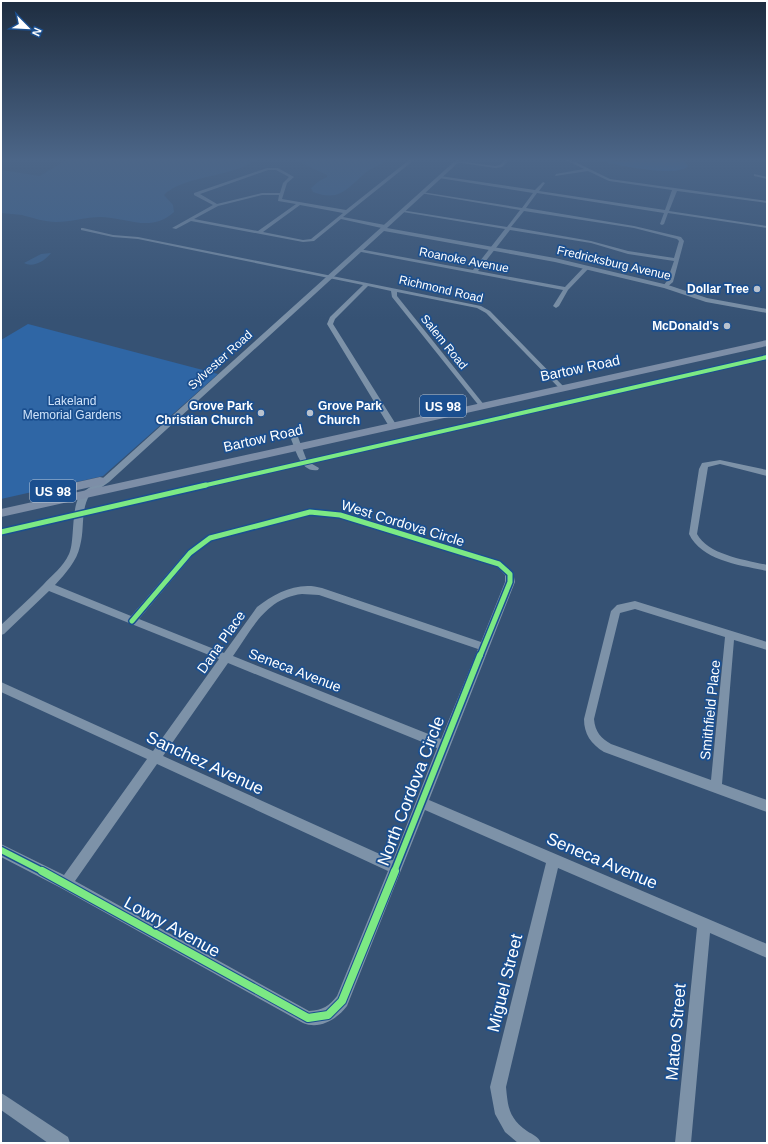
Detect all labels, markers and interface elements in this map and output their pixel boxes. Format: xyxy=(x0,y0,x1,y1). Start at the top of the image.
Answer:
north arrow xyxy=(8,8,48,48)
text: N xyxy=(30,26,44,38)
street label: Fredricksburg Avenue xyxy=(556,243,673,283)
street label: Roanoke Avenue xyxy=(418,244,510,276)
street label: Richmond Road xyxy=(398,273,484,305)
place label: Dollar Tree xyxy=(687,282,749,296)
marker: Dollar Tree xyxy=(752,284,762,294)
street label: Salem Road xyxy=(418,312,470,372)
place label: McDonald's xyxy=(652,319,719,333)
marker: McDonald's xyxy=(722,321,732,331)
street label: Sylvester Road xyxy=(185,328,255,392)
street label: Bartow Road xyxy=(539,352,621,384)
park label: Lakeland Memorial Gardens xyxy=(23,394,121,422)
road number: US 98 xyxy=(420,395,466,417)
place label: Grove Park Christian Church xyxy=(156,399,253,427)
place label: Grove Park Church xyxy=(318,399,382,427)
marker: Grove Park Christian Church xyxy=(256,408,266,418)
marker: Grove Park Church xyxy=(305,408,315,418)
street label: Bartow Road xyxy=(222,421,304,455)
road number: US 98 xyxy=(30,480,76,502)
street label: West Cordova Circle xyxy=(339,497,467,549)
street label: Dana Place xyxy=(194,608,248,676)
street label: Seneca Avenue xyxy=(246,645,344,695)
street label: Smithfield Place xyxy=(697,659,723,761)
street label: North Cordova Circle xyxy=(374,713,448,869)
street label: Sanchez Avenue xyxy=(143,727,267,799)
street label: Seneca Avenue xyxy=(544,829,660,893)
street label: Lowry Avenue xyxy=(121,893,223,961)
street label: Miguel Street xyxy=(484,932,526,1034)
street label: Mateo Street xyxy=(662,982,690,1081)

